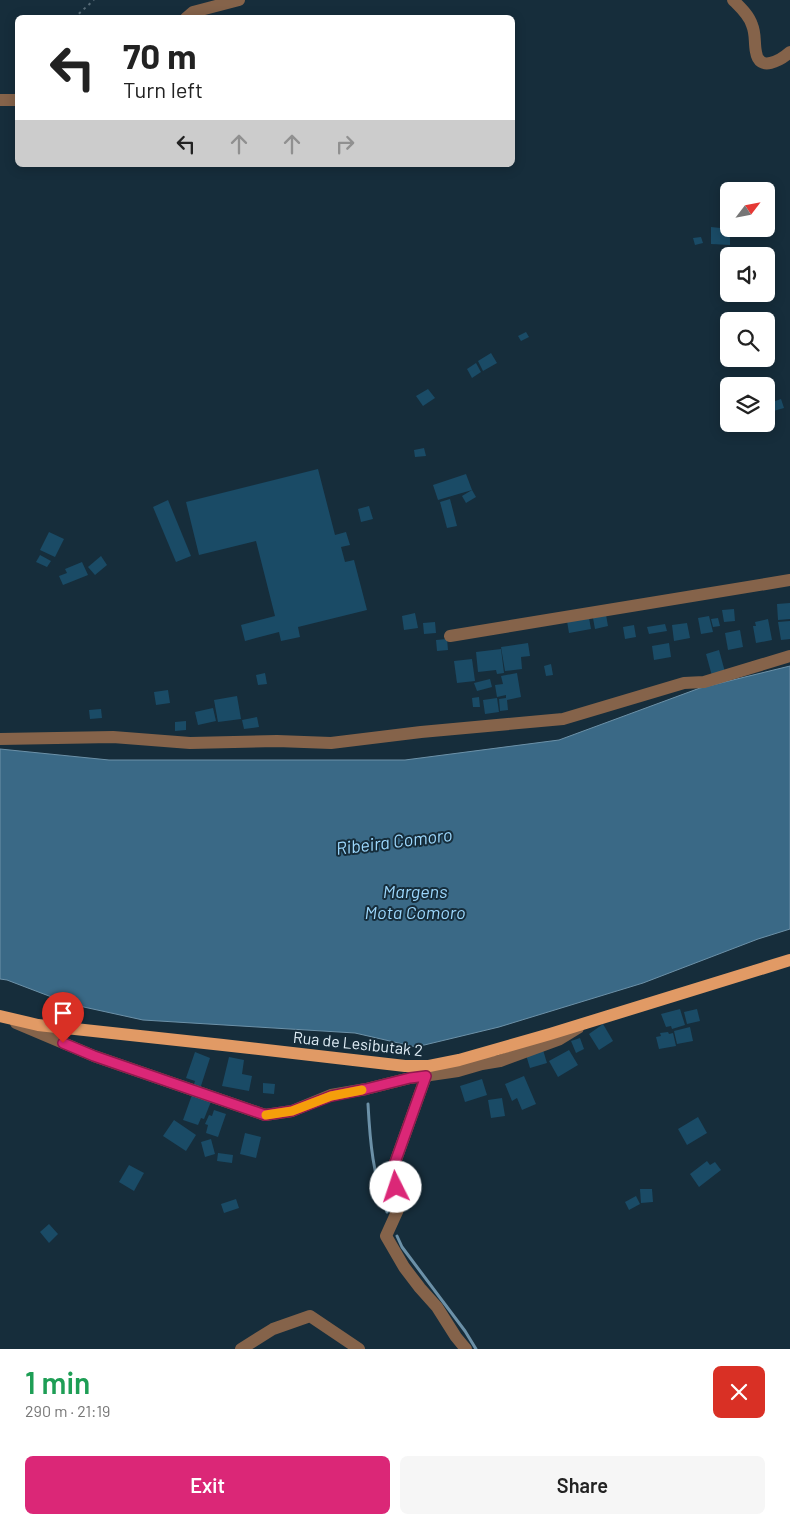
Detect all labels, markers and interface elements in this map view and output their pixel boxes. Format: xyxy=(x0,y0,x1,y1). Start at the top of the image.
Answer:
text: 70 m xyxy=(123,34,197,76)
icon: left xyxy=(40,35,105,100)
text: Turn left xyxy=(123,76,203,102)
icon: left xyxy=(172,130,200,158)
icon: ahead xyxy=(225,130,253,158)
icon: ahead xyxy=(278,130,306,158)
icon: right xyxy=(331,130,359,158)
north arrow xyxy=(720,182,775,238)
map controls xyxy=(720,182,775,432)
button: sound xyxy=(720,247,775,302)
button: search xyxy=(720,312,775,367)
button: layers xyxy=(720,377,775,432)
water label: Ribeira Comoro xyxy=(334,823,454,859)
water label: Margens Mota Comoro xyxy=(365,880,465,923)
pin xyxy=(42,992,84,1043)
icon: arrive xyxy=(49,999,77,1027)
street label: Rua de Lesibutak 2 xyxy=(292,1027,424,1059)
position arrow xyxy=(369,1160,421,1212)
text: 1 min xyxy=(25,1364,90,1400)
button: close xyxy=(713,1366,765,1418)
text: 290 m · 21:19 xyxy=(25,1401,110,1420)
button: Exit xyxy=(25,1456,390,1514)
button: Share xyxy=(400,1456,765,1514)

